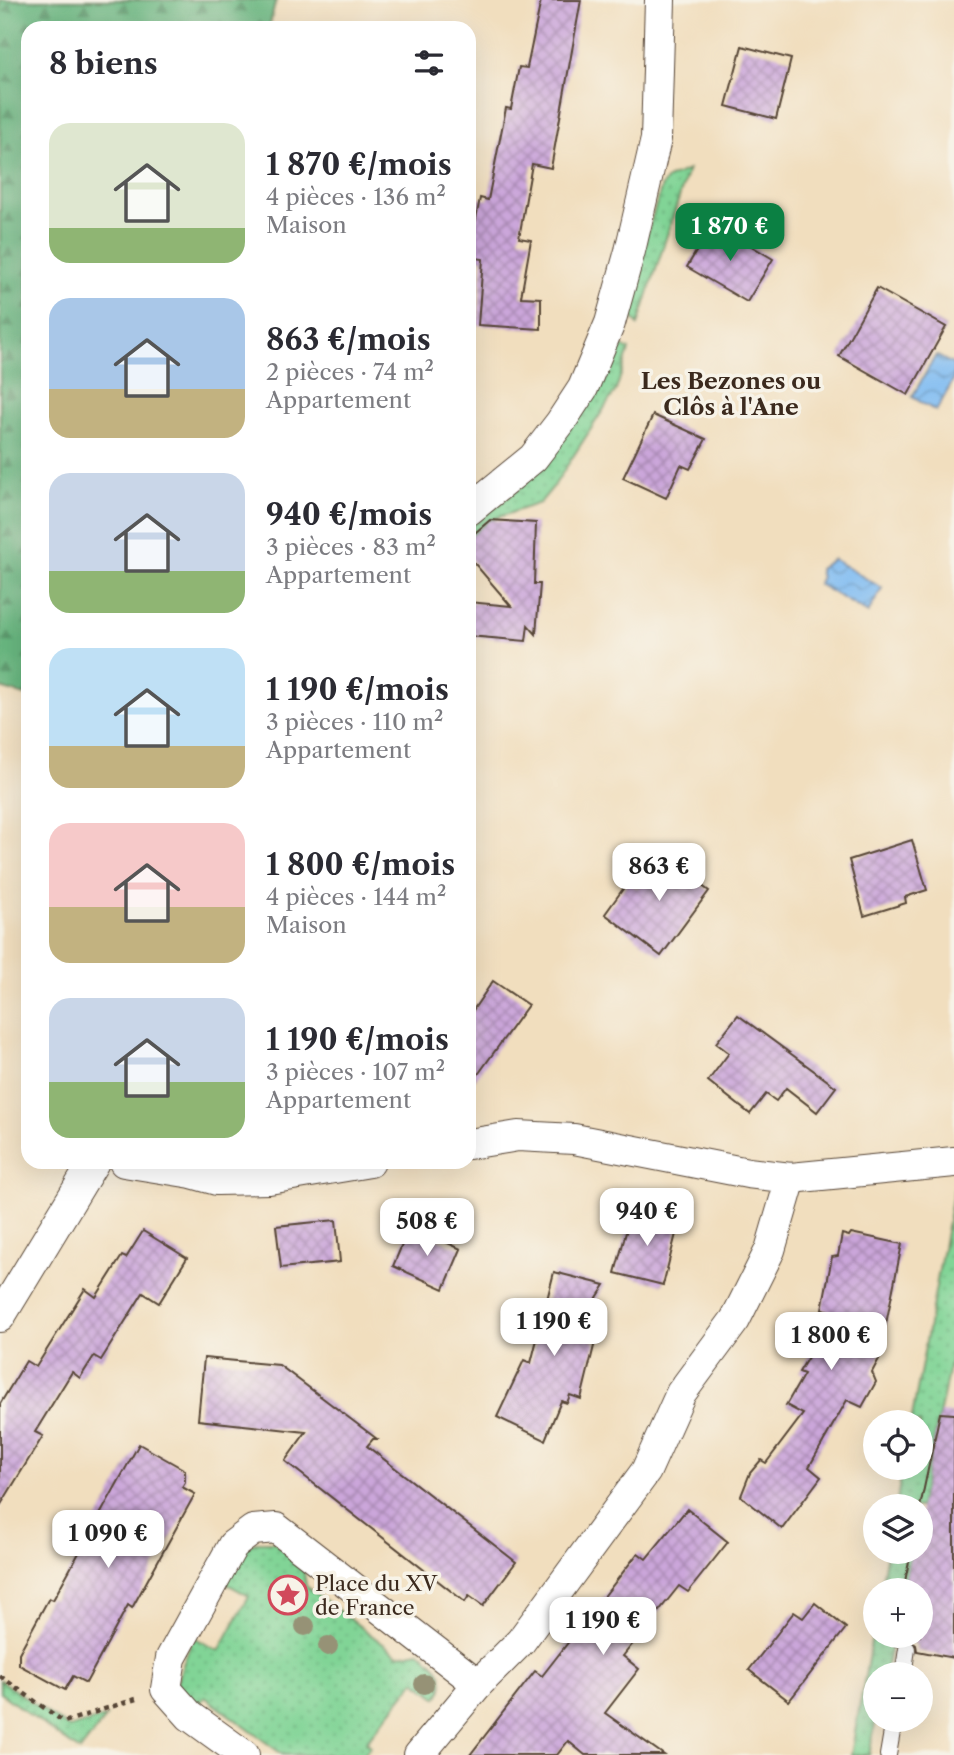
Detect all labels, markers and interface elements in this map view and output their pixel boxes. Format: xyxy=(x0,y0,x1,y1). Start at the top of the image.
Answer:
icon: filters xyxy=(410,44,448,82)
text: 8 biens xyxy=(49,45,158,82)
text: 1 870 €/mois xyxy=(266,146,452,183)
icon: home xyxy=(105,151,189,235)
text: 4 pièces · 136 m² xyxy=(266,183,446,211)
pin: 1 870 € xyxy=(665,204,795,263)
text: Maison xyxy=(266,211,347,239)
text: 1 870 € xyxy=(691,212,769,240)
text: 863 €/mois xyxy=(266,321,431,358)
icon: home xyxy=(105,326,189,410)
text: 2 pièces · 74 m² xyxy=(266,358,434,386)
district label: Les Bezones ou Clôs à l'Ane xyxy=(641,367,821,421)
text: Appartement xyxy=(266,386,411,414)
text: 940 €/mois xyxy=(266,496,432,533)
icon: home xyxy=(105,501,189,585)
text: 3 pièces · 83 m² xyxy=(266,533,436,561)
text: Appartement xyxy=(266,561,411,589)
text: 1 190 €/mois xyxy=(266,671,449,708)
icon: home xyxy=(105,676,189,760)
text: 3 pièces · 110 m² xyxy=(266,708,443,736)
text: Appartement xyxy=(266,736,411,764)
pin: 863 € xyxy=(610,844,708,903)
text: 1 800 €/mois xyxy=(266,846,455,883)
icon: home xyxy=(105,851,189,935)
text: 863 € xyxy=(628,852,690,880)
text: 4 pièces · 144 m² xyxy=(266,883,446,911)
text: Maison xyxy=(266,911,347,939)
text: 1 190 €/mois xyxy=(266,1021,449,1058)
icon: home xyxy=(105,1026,189,1110)
text: 3 pièces · 107 m² xyxy=(266,1058,445,1086)
text: Appartement xyxy=(266,1086,411,1114)
pin: 940 € xyxy=(598,1188,696,1248)
text: 940 € xyxy=(616,1197,678,1225)
pin: 508 € xyxy=(378,1198,476,1258)
text: 508 € xyxy=(396,1207,458,1235)
pin: 1 190 € xyxy=(489,1298,619,1358)
text: 1 190 € xyxy=(516,1307,592,1335)
pin: 1 800 € xyxy=(766,1312,896,1372)
text: 1 800 € xyxy=(791,1321,871,1349)
map controls xyxy=(863,1410,933,1732)
button: locate xyxy=(863,1410,933,1480)
button: layers xyxy=(863,1494,933,1564)
pin: 1 090 € xyxy=(43,1510,173,1570)
text: 1 090 € xyxy=(68,1519,148,1547)
place label: Place du XV de France xyxy=(315,1571,438,1620)
place icon: Place du XV de France xyxy=(267,1574,309,1616)
button: + xyxy=(863,1578,933,1648)
pin: 1 190 € xyxy=(538,1598,668,1657)
text: 1 190 € xyxy=(565,1606,641,1634)
button: − xyxy=(863,1662,933,1732)

